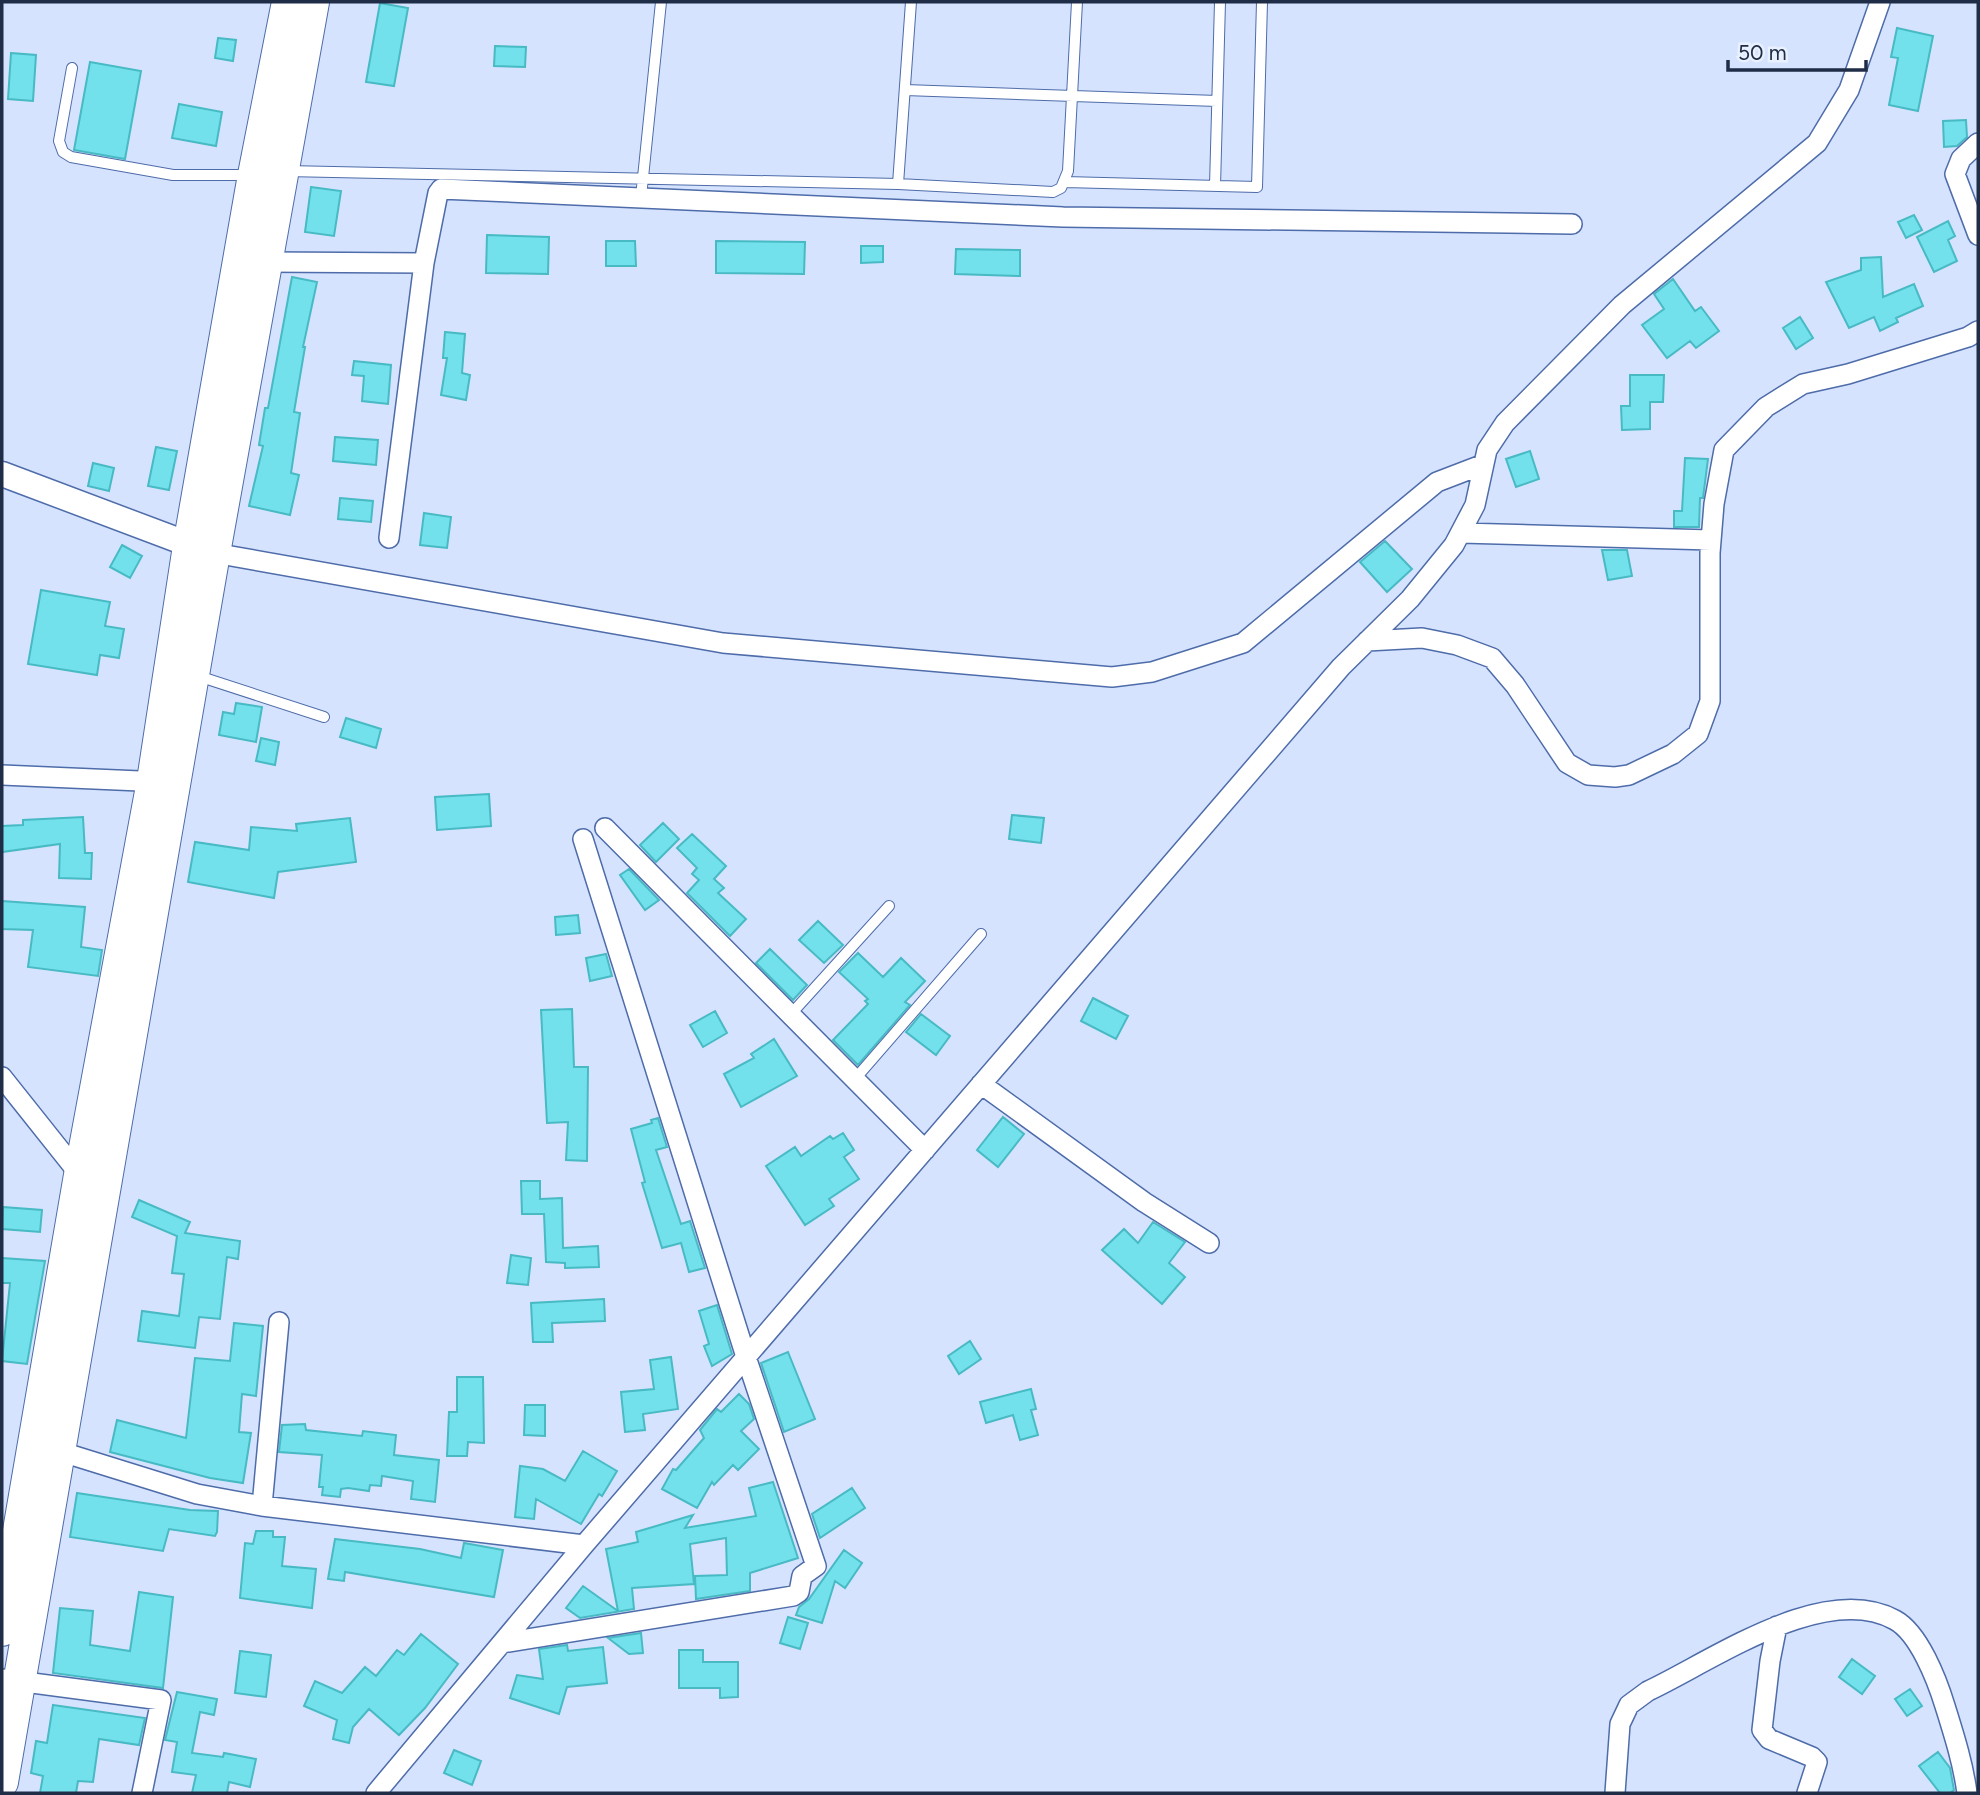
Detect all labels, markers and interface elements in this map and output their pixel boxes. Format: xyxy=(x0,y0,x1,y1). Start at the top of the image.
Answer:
scale bar xyxy=(1728,28,1866,72)
text: 50 m xyxy=(1738,40,1787,65)

